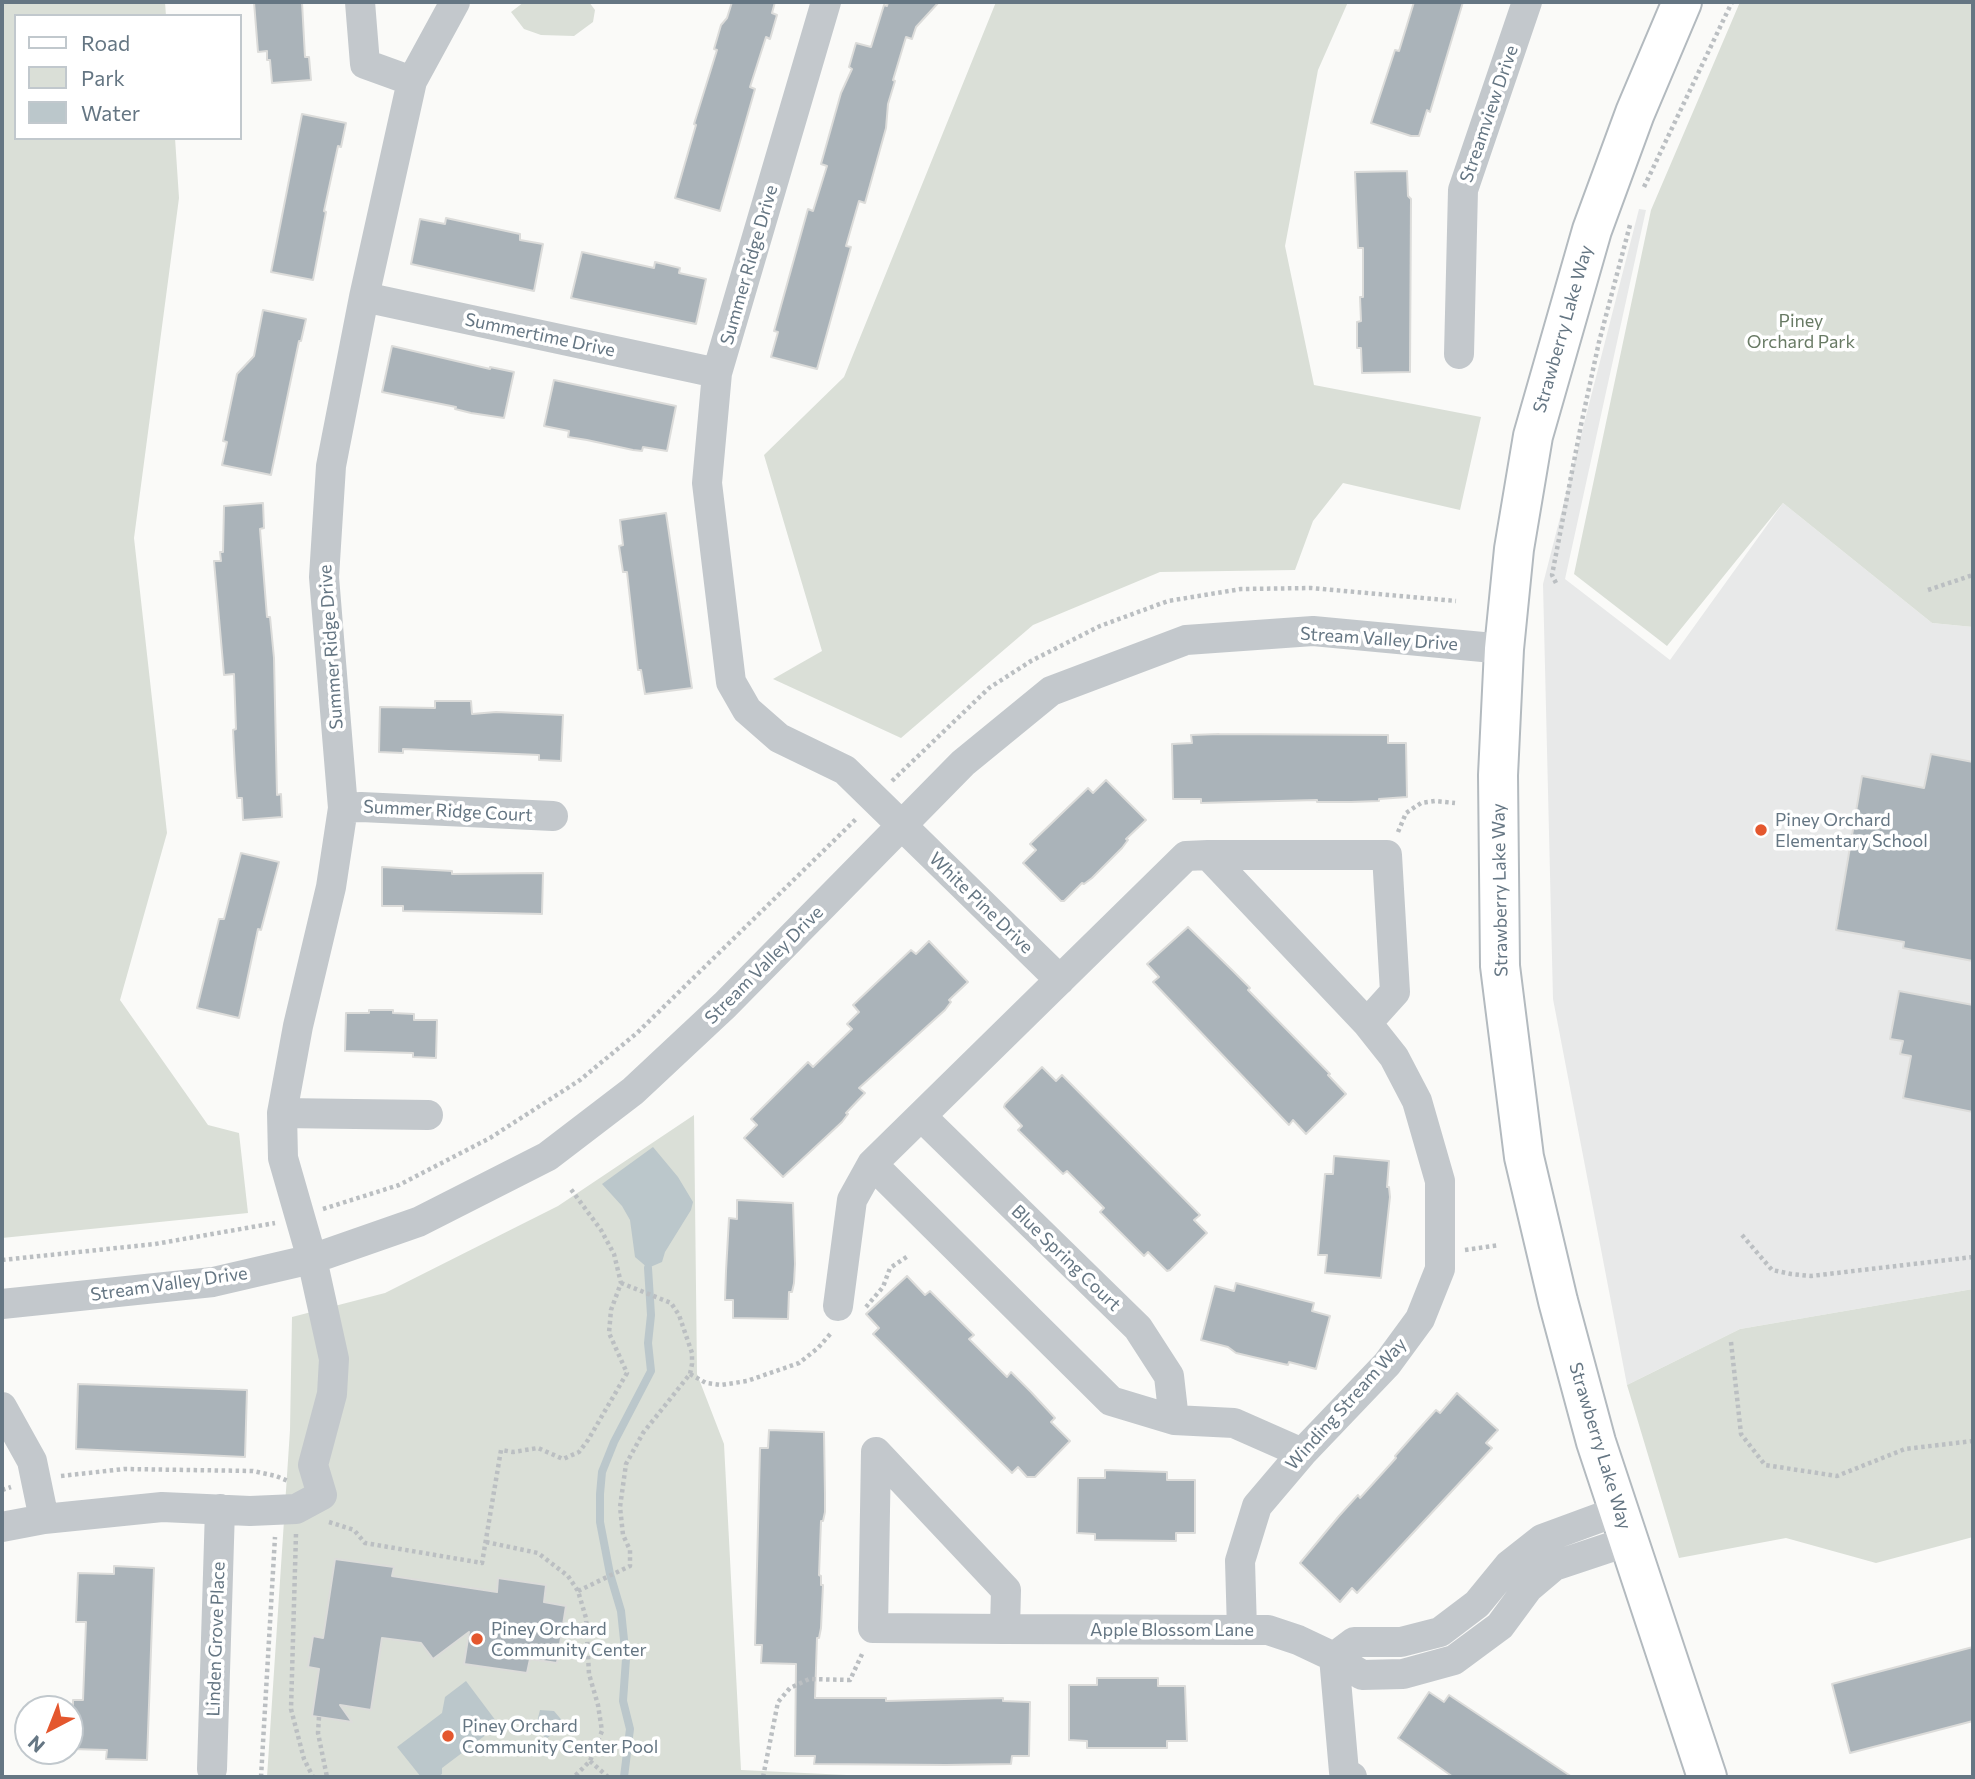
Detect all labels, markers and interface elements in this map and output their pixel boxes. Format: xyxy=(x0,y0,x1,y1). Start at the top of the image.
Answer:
legend xyxy=(14,14,242,140)
text: Road xyxy=(81,30,130,55)
street label: Streamview Drive xyxy=(1455,43,1523,185)
text: Park xyxy=(81,65,125,90)
text: Water xyxy=(81,100,140,125)
street label: Summer Ridge Drive xyxy=(716,183,782,347)
street label: Strawberry Lake Way xyxy=(1529,243,1597,415)
street label: Summertime Drive xyxy=(463,309,617,361)
park label: Piney Orchard Park xyxy=(1747,310,1855,352)
street label: Summer Ridge Drive xyxy=(314,564,348,730)
street label: Stream Valley Drive xyxy=(1299,623,1459,655)
street label: Summer Ridge Court xyxy=(363,796,533,826)
street label: Strawberry Lake Way xyxy=(1488,803,1512,977)
place label: Piney Orchard Elementary School xyxy=(1775,809,1928,852)
marker: Piney Orchard Elementary School xyxy=(1753,822,1769,838)
street label: White Pine Drive xyxy=(925,848,1037,958)
street label: Stream Valley Drive xyxy=(700,901,828,1029)
street label: Blue Spring Court xyxy=(1007,1200,1125,1316)
street label: Stream Valley Drive xyxy=(89,1262,249,1306)
street label: Winding Stream Way xyxy=(1281,1333,1411,1475)
street label: Strawberry Lake Way xyxy=(1564,1360,1636,1532)
street label: Linden Grove Place xyxy=(203,1561,229,1717)
place label: Piney Orchard Community Center xyxy=(491,1618,647,1660)
street label: Apple Blossom Lane xyxy=(1090,1619,1254,1641)
marker: Piney Orchard Community Center xyxy=(469,1631,485,1647)
north arrow xyxy=(14,1695,84,1765)
place label: Piney Orchard Community Center Pool xyxy=(462,1715,658,1758)
marker: Piney Orchard Community Center Pool xyxy=(440,1728,456,1744)
text: N xyxy=(23,1731,49,1758)

